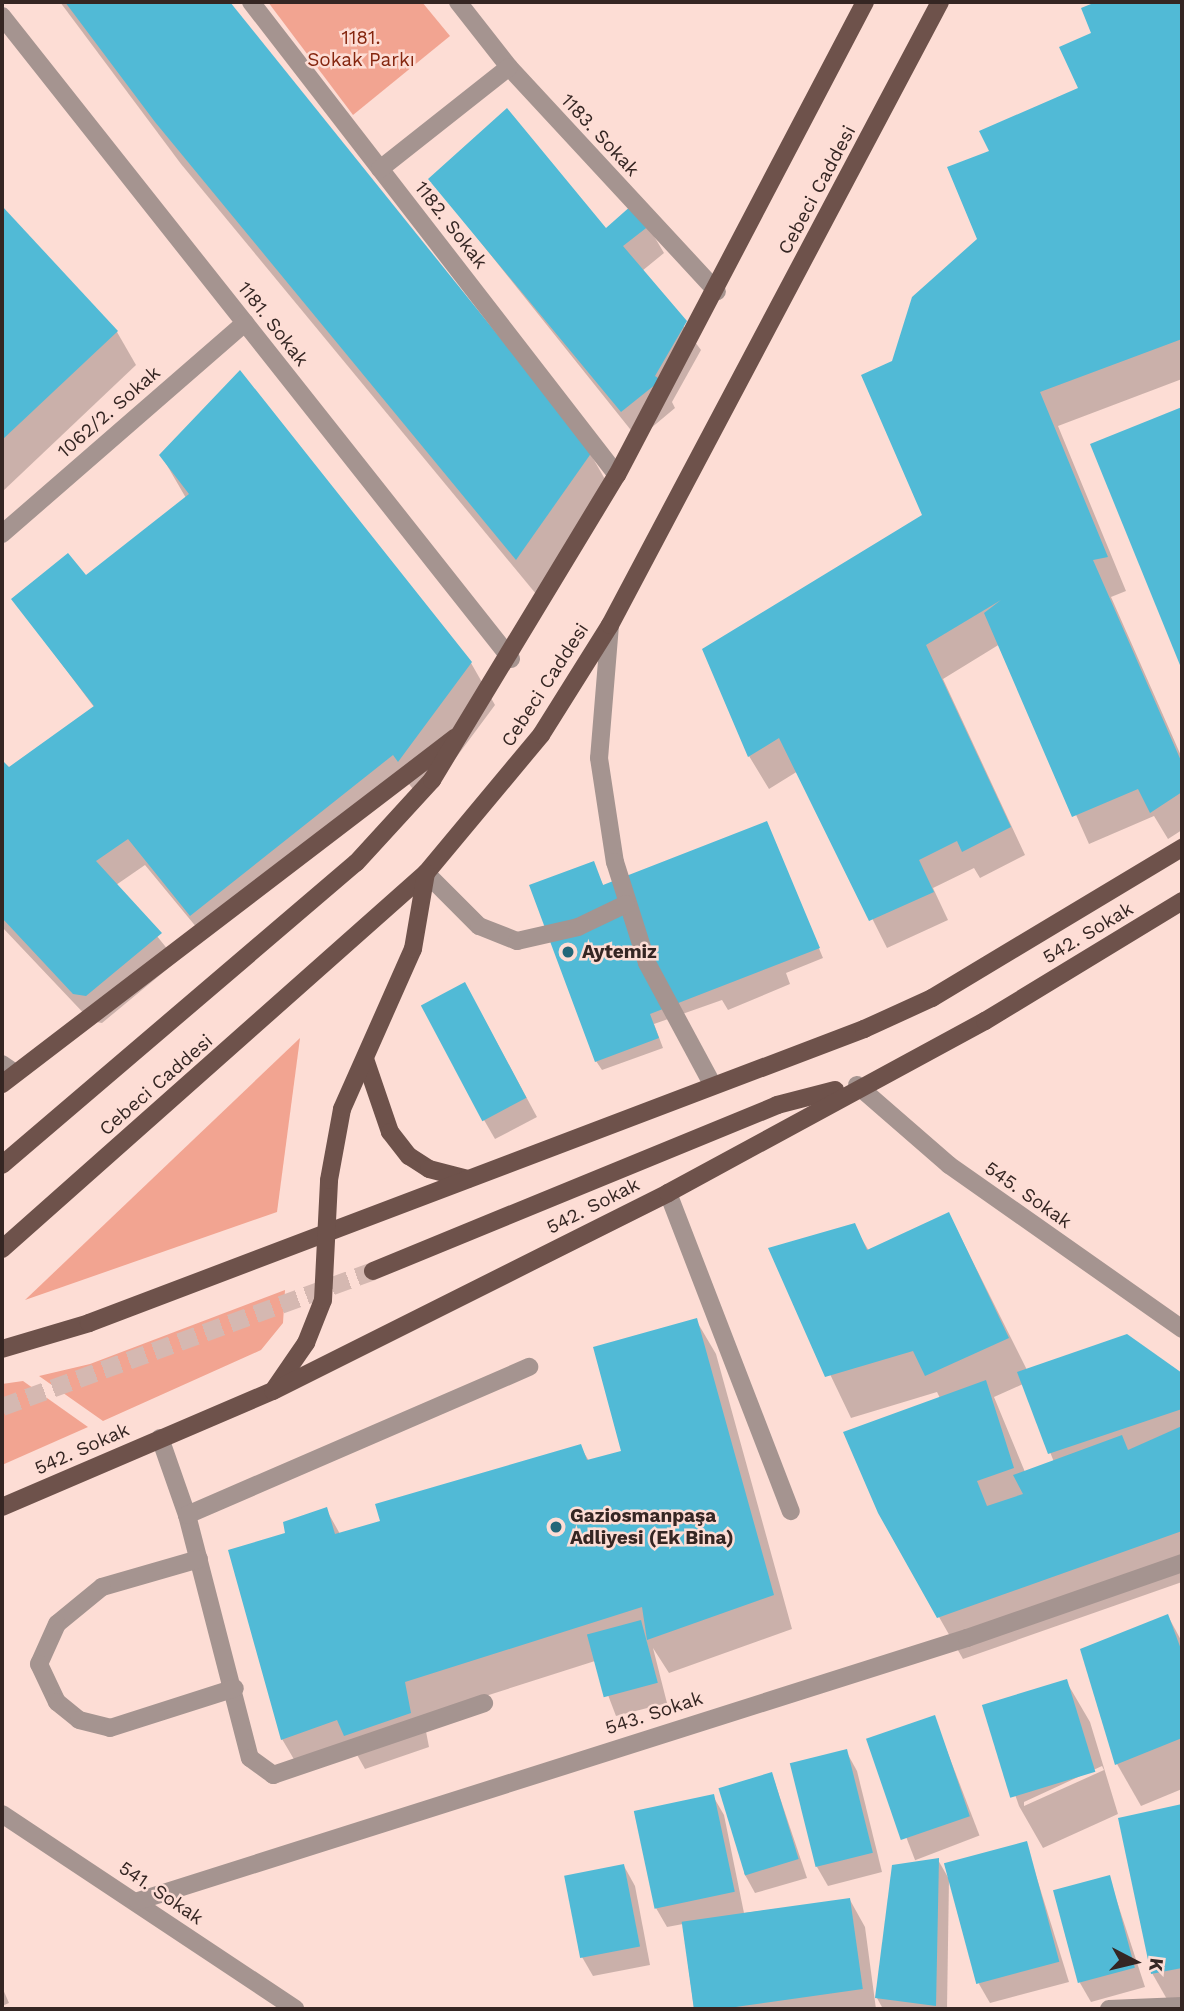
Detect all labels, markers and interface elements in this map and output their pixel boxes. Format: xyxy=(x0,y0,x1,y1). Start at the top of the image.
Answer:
park label: 1181. Sokak Parkı xyxy=(307,27,415,71)
street label: 1183. Sokak xyxy=(556,89,644,181)
street label: Cebeci Caddesi xyxy=(773,122,861,258)
street label: 1182. Sokak xyxy=(410,177,492,273)
street label: 1181. Sokak xyxy=(233,277,313,371)
street label: 1062/2. Sokak xyxy=(53,361,165,463)
street label: Cebeci Caddesi xyxy=(497,619,593,751)
street label: 542. Sokak xyxy=(1039,897,1137,969)
place label: Aytemiz xyxy=(582,941,657,963)
marker: Aytemiz xyxy=(560,944,576,960)
street label: Cebeci Caddesi xyxy=(95,1030,217,1140)
street label: 545. Sokak xyxy=(980,1157,1076,1233)
street label: 542. Sokak xyxy=(543,1173,643,1239)
street label: 542. Sokak xyxy=(31,1418,133,1480)
place label: Gaziosmanpaşa Adliyesi (Ek Bina) xyxy=(570,1505,734,1549)
marker: Gaziosmanpaşa Adliyesi (Ek Bina) xyxy=(548,1519,564,1535)
street label: 543. Sokak xyxy=(602,1687,706,1739)
street label: 541. Sokak xyxy=(114,1856,208,1930)
north arrow xyxy=(1100,1927,1170,1997)
text: K xyxy=(1144,1957,1169,1973)

